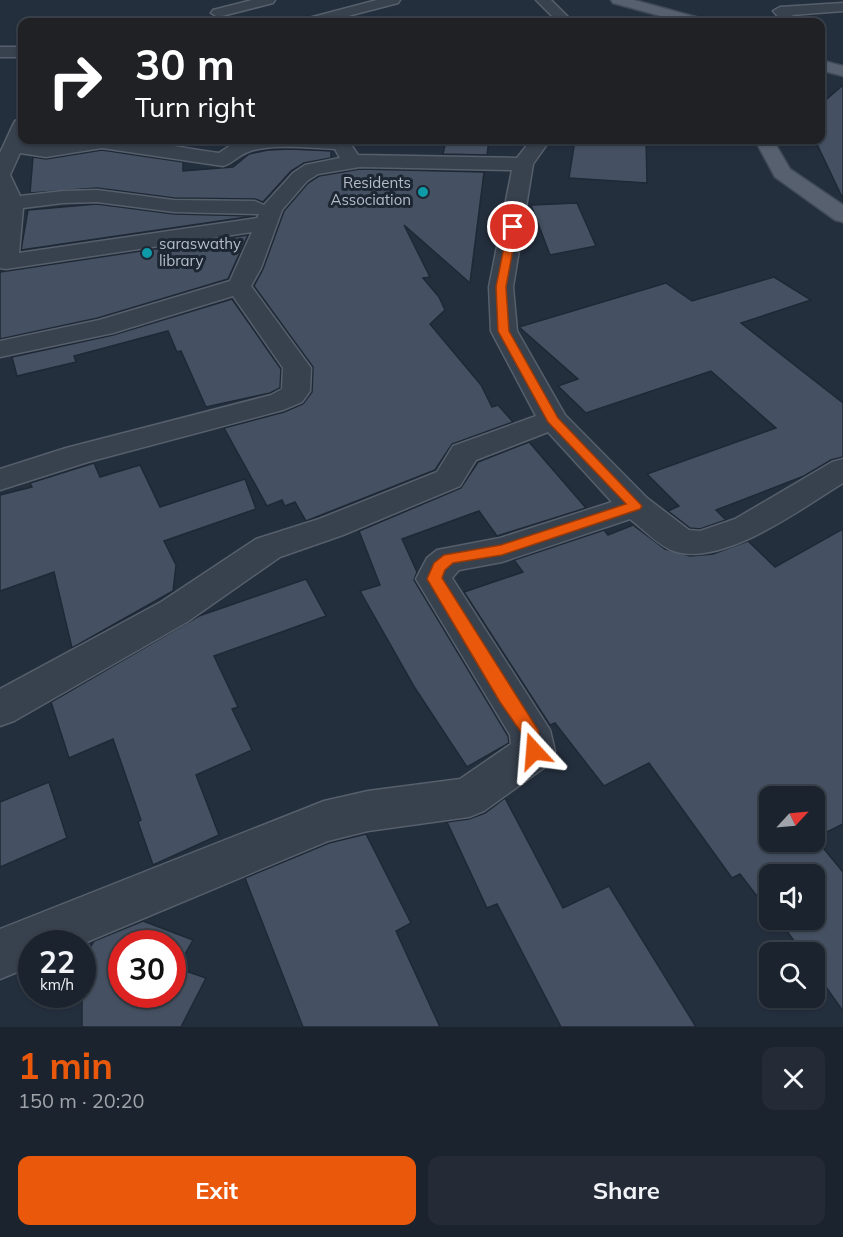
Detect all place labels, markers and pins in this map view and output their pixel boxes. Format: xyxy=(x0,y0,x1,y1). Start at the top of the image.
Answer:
place label: Residents Association xyxy=(330,173,411,209)
marker: Residents Association xyxy=(416,185,430,199)
pin xyxy=(487,201,538,252)
place label: saraswathy library xyxy=(159,234,241,270)
marker: saraswathy library xyxy=(140,246,154,260)

